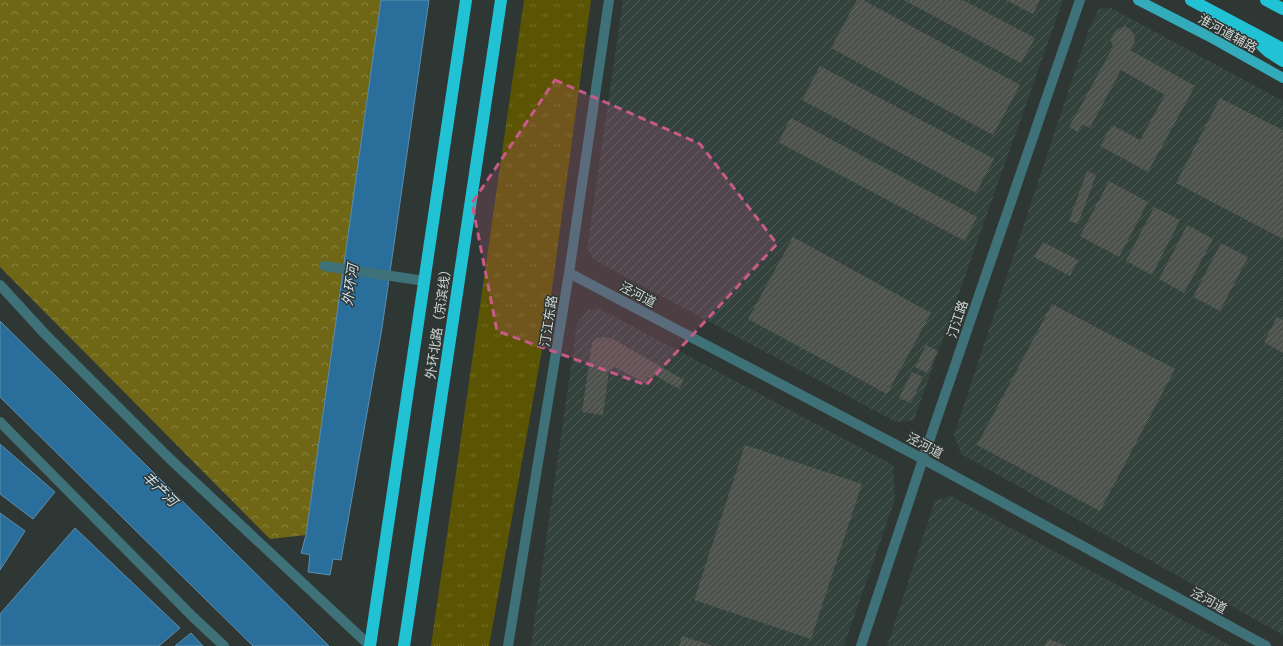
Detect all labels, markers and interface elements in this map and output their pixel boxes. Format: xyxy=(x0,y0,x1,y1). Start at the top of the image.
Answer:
street label: 淮河道辅路 xyxy=(1195,9,1261,57)
water label: 外环河 xyxy=(337,260,362,307)
street label: 外环北路（京滨线） xyxy=(421,262,455,380)
street label: 泾河道 xyxy=(617,277,659,311)
street label: 汀江东路 xyxy=(535,294,561,348)
street label: 汀江路 xyxy=(942,298,972,340)
street label: 泾河道 xyxy=(904,428,946,462)
water label: 丰产河 xyxy=(139,467,184,512)
street label: 泾河道 xyxy=(1188,583,1230,617)

